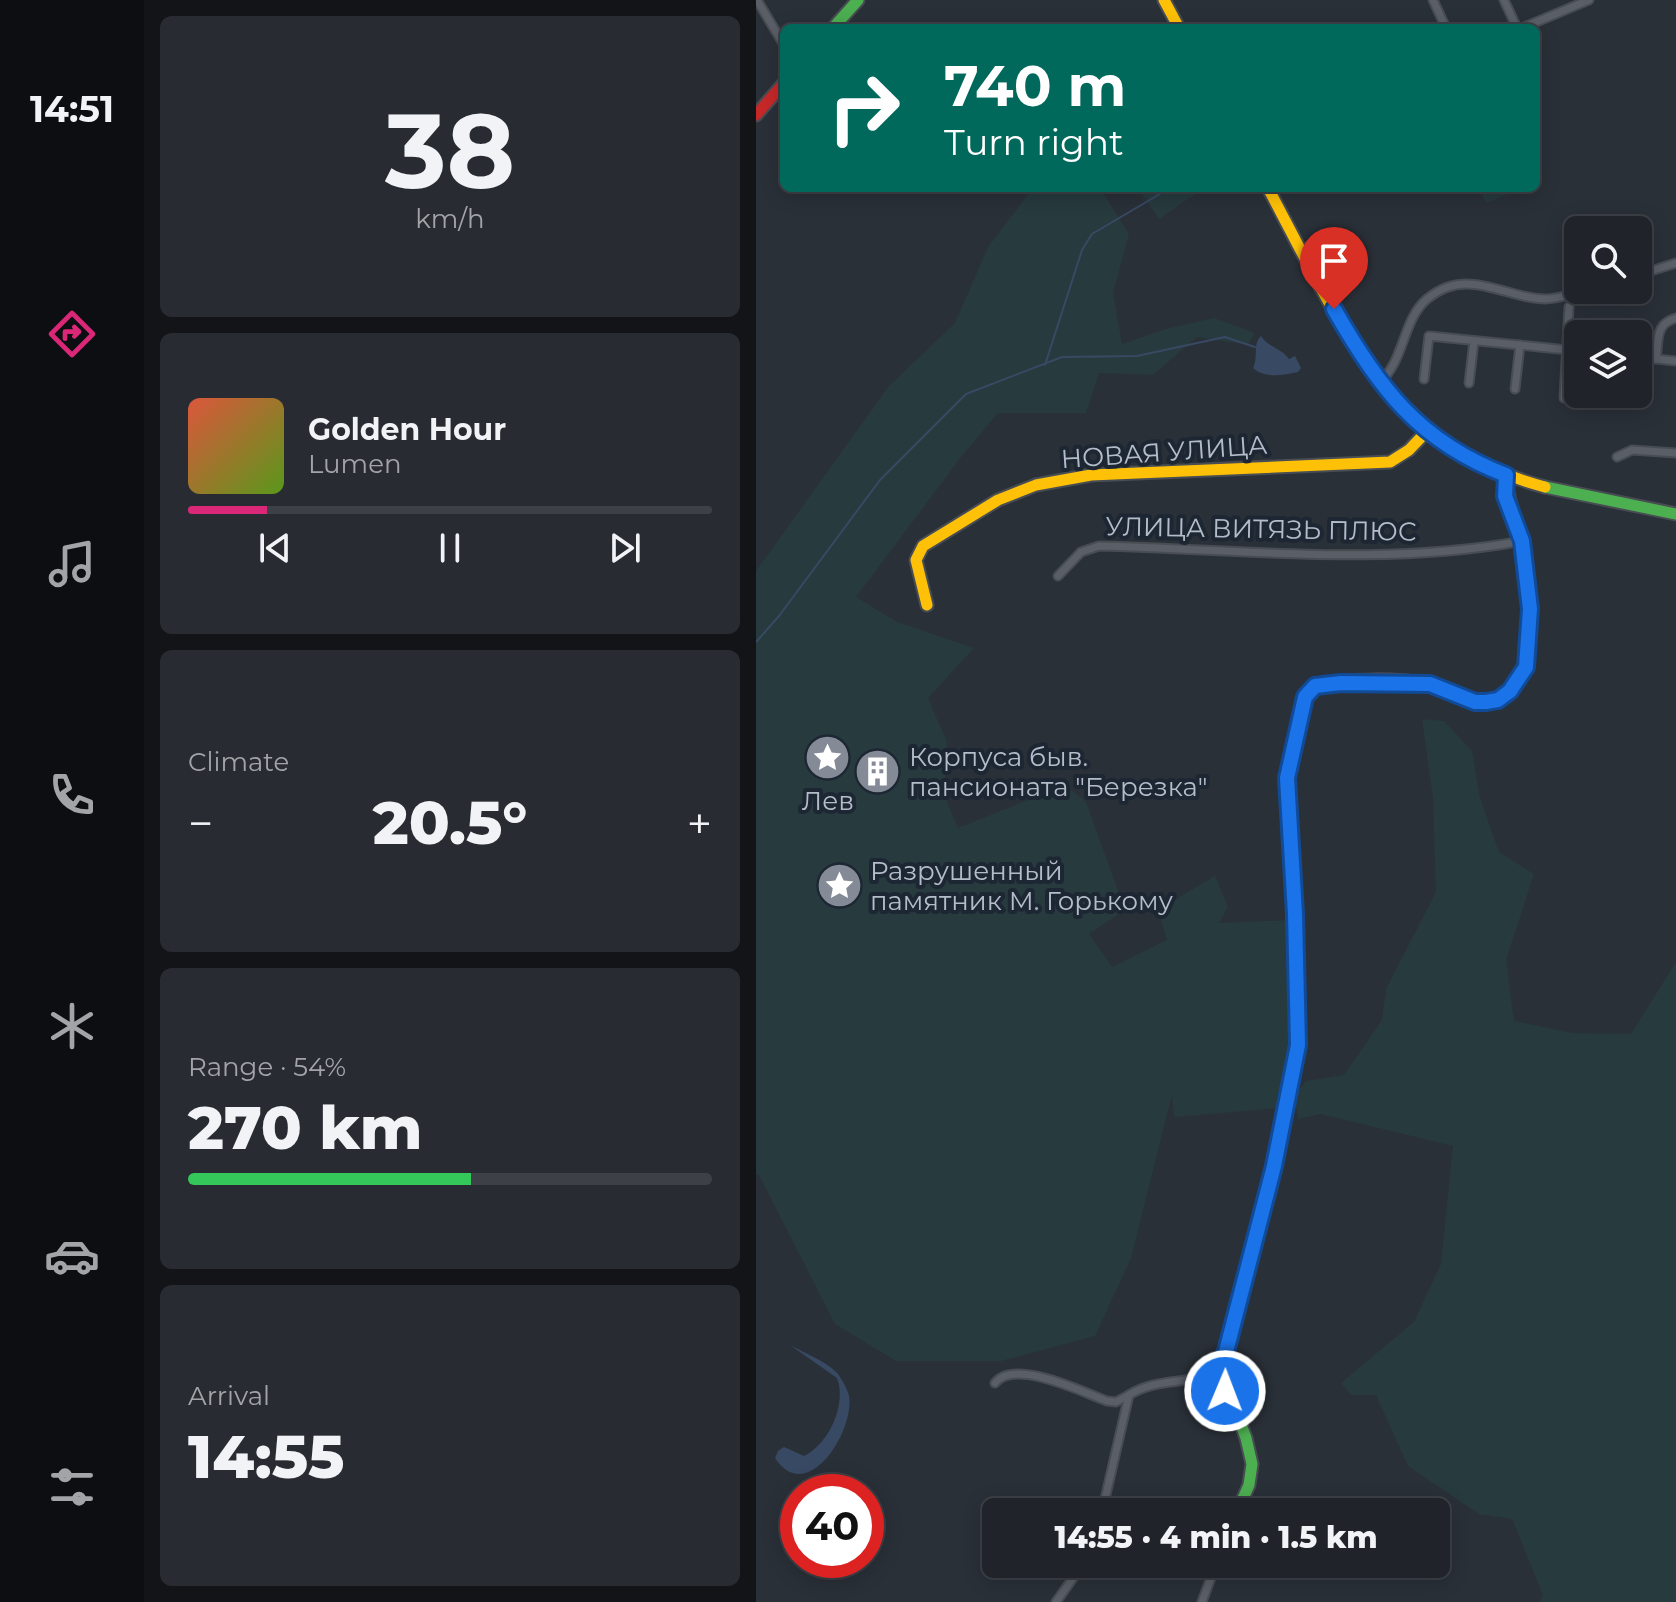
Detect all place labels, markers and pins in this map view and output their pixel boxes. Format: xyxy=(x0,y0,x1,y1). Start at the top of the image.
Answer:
pin xyxy=(1300,227,1368,309)
place icon: Лев xyxy=(804,734,852,782)
place label: Корпуса быв. пансионата "Березка" xyxy=(909,741,1207,803)
building icon: Корпуса быв. пансионата "Березка" xyxy=(854,748,902,796)
place label: Лев xyxy=(802,785,854,817)
place label: Разрушенный памятник М. Горькому xyxy=(870,855,1173,917)
place icon: Разрушенный памятник М. Горькому xyxy=(815,862,863,910)

